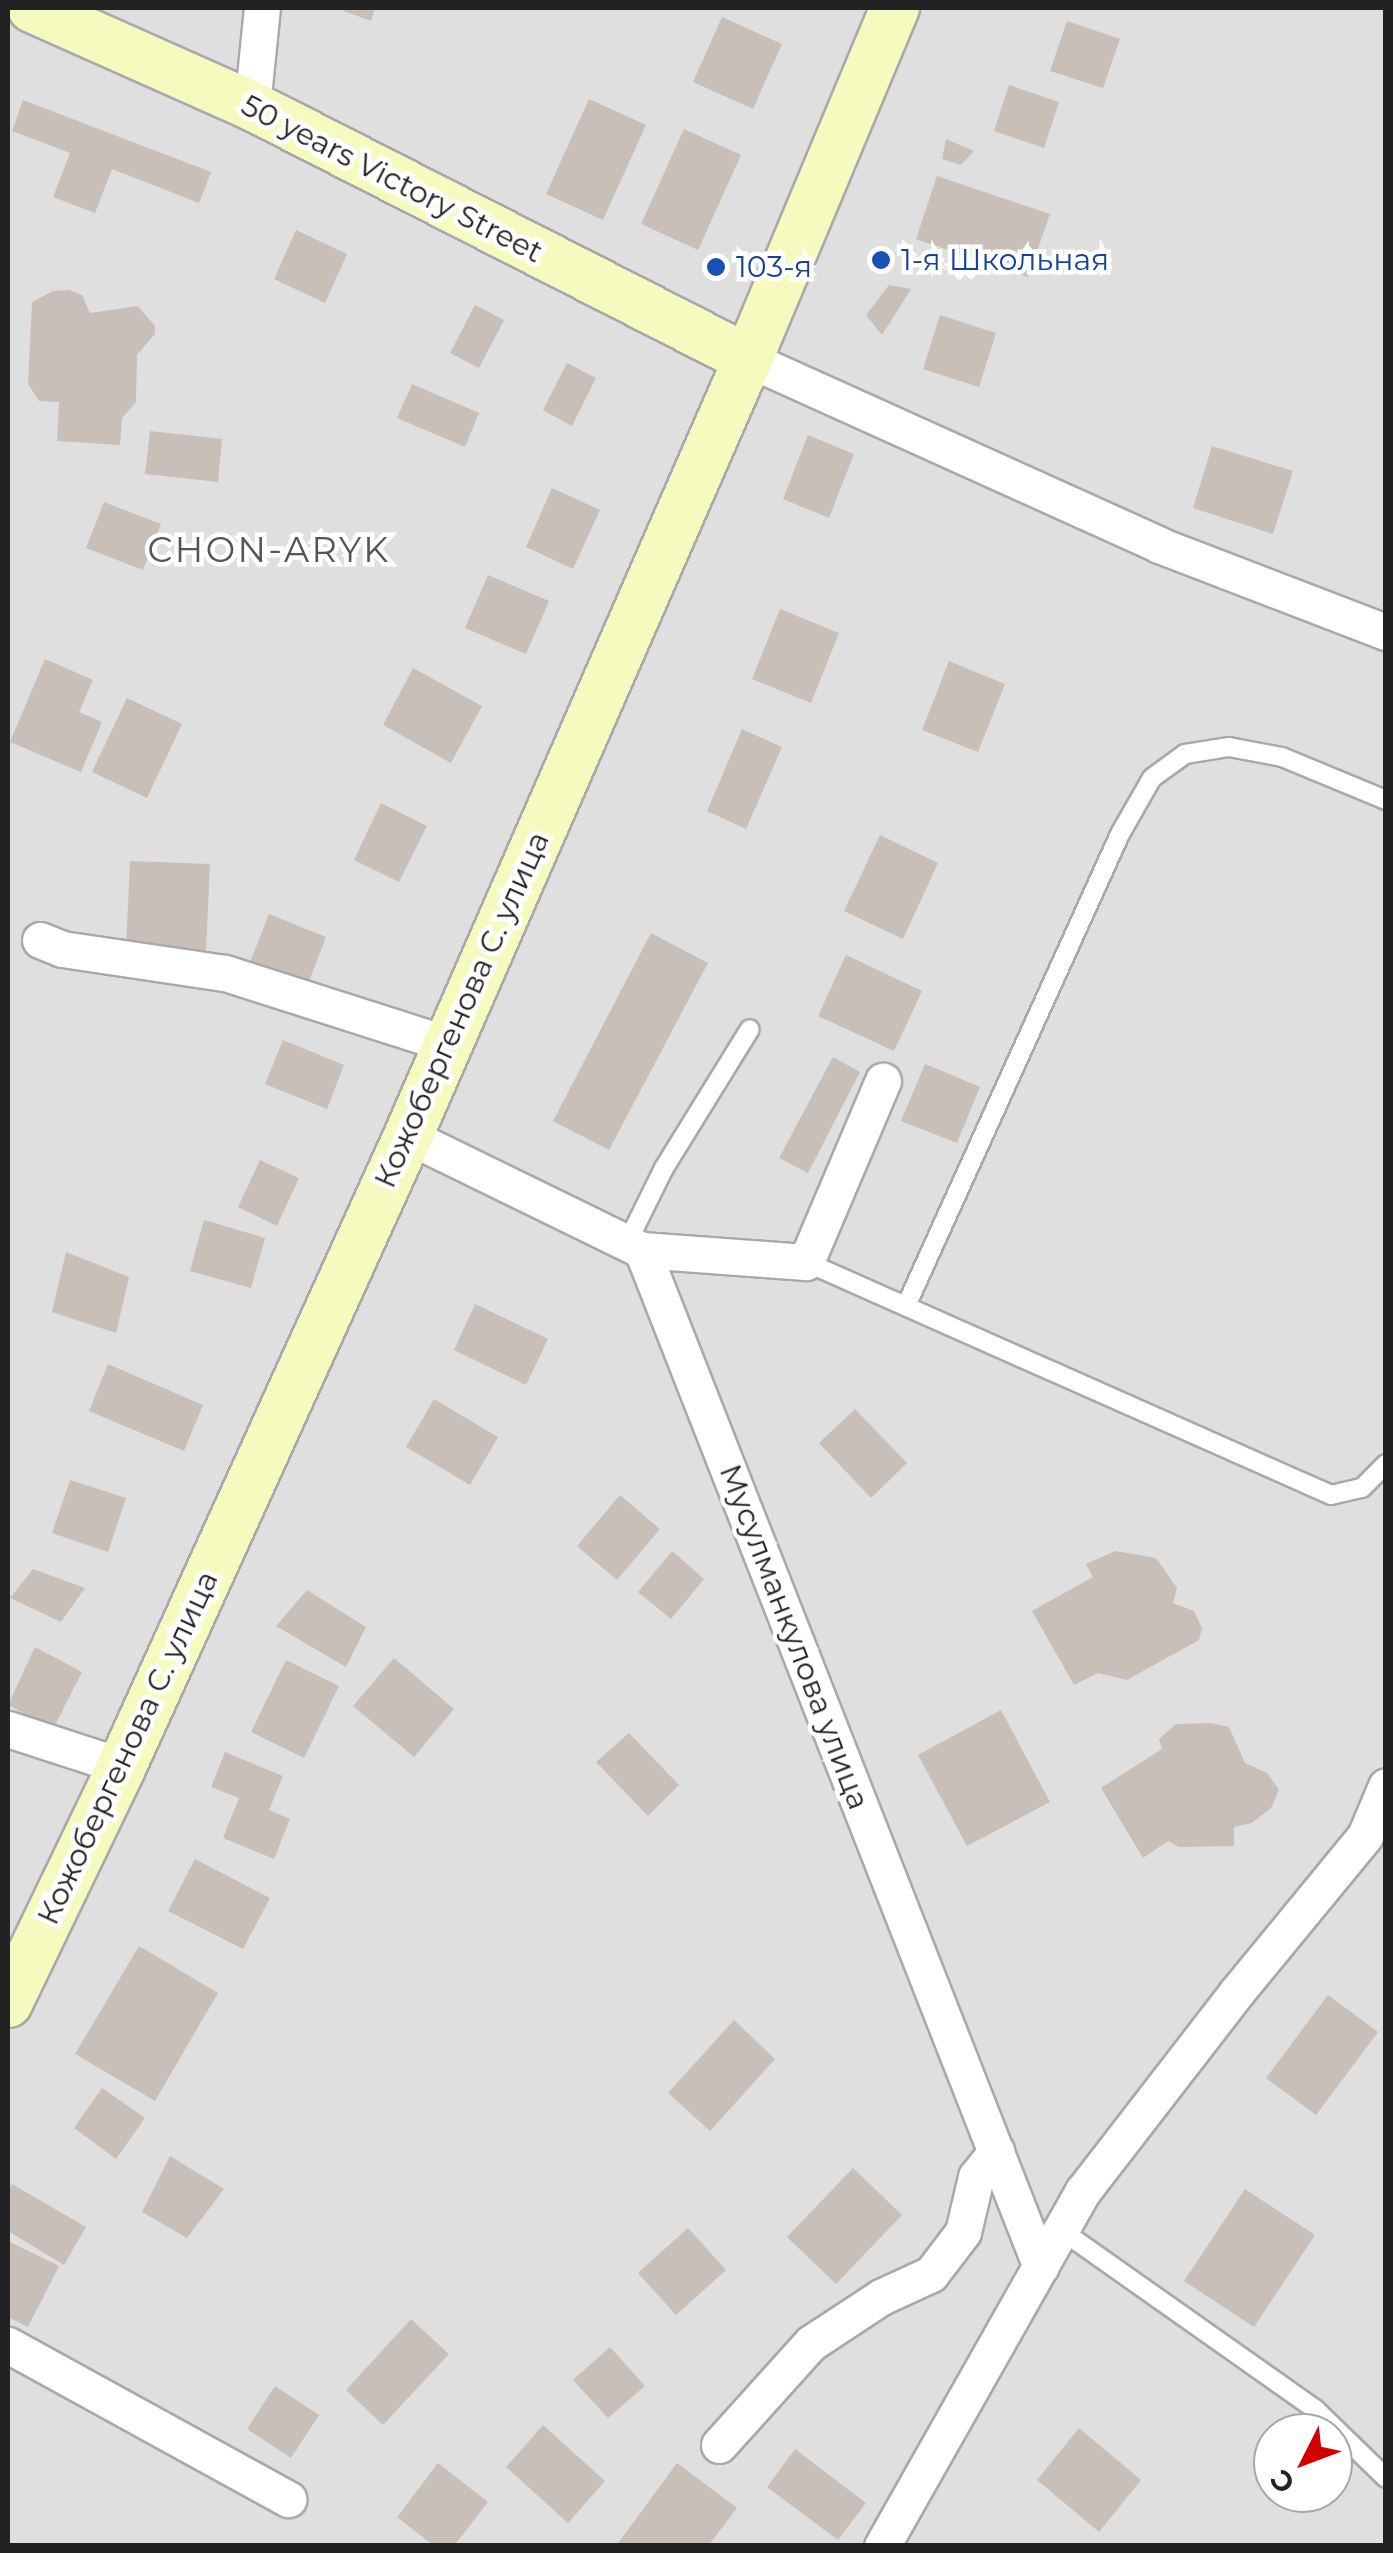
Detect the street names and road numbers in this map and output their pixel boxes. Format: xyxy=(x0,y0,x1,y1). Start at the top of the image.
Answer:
street label: 50 years Victory Street xyxy=(235,87,549,271)
street label: Кожобергенова С. улица xyxy=(367,826,557,1194)
street label: Мусулманкулова улица xyxy=(712,1459,876,1815)
street label: Кожобергенова С. улица xyxy=(30,1566,226,1930)

